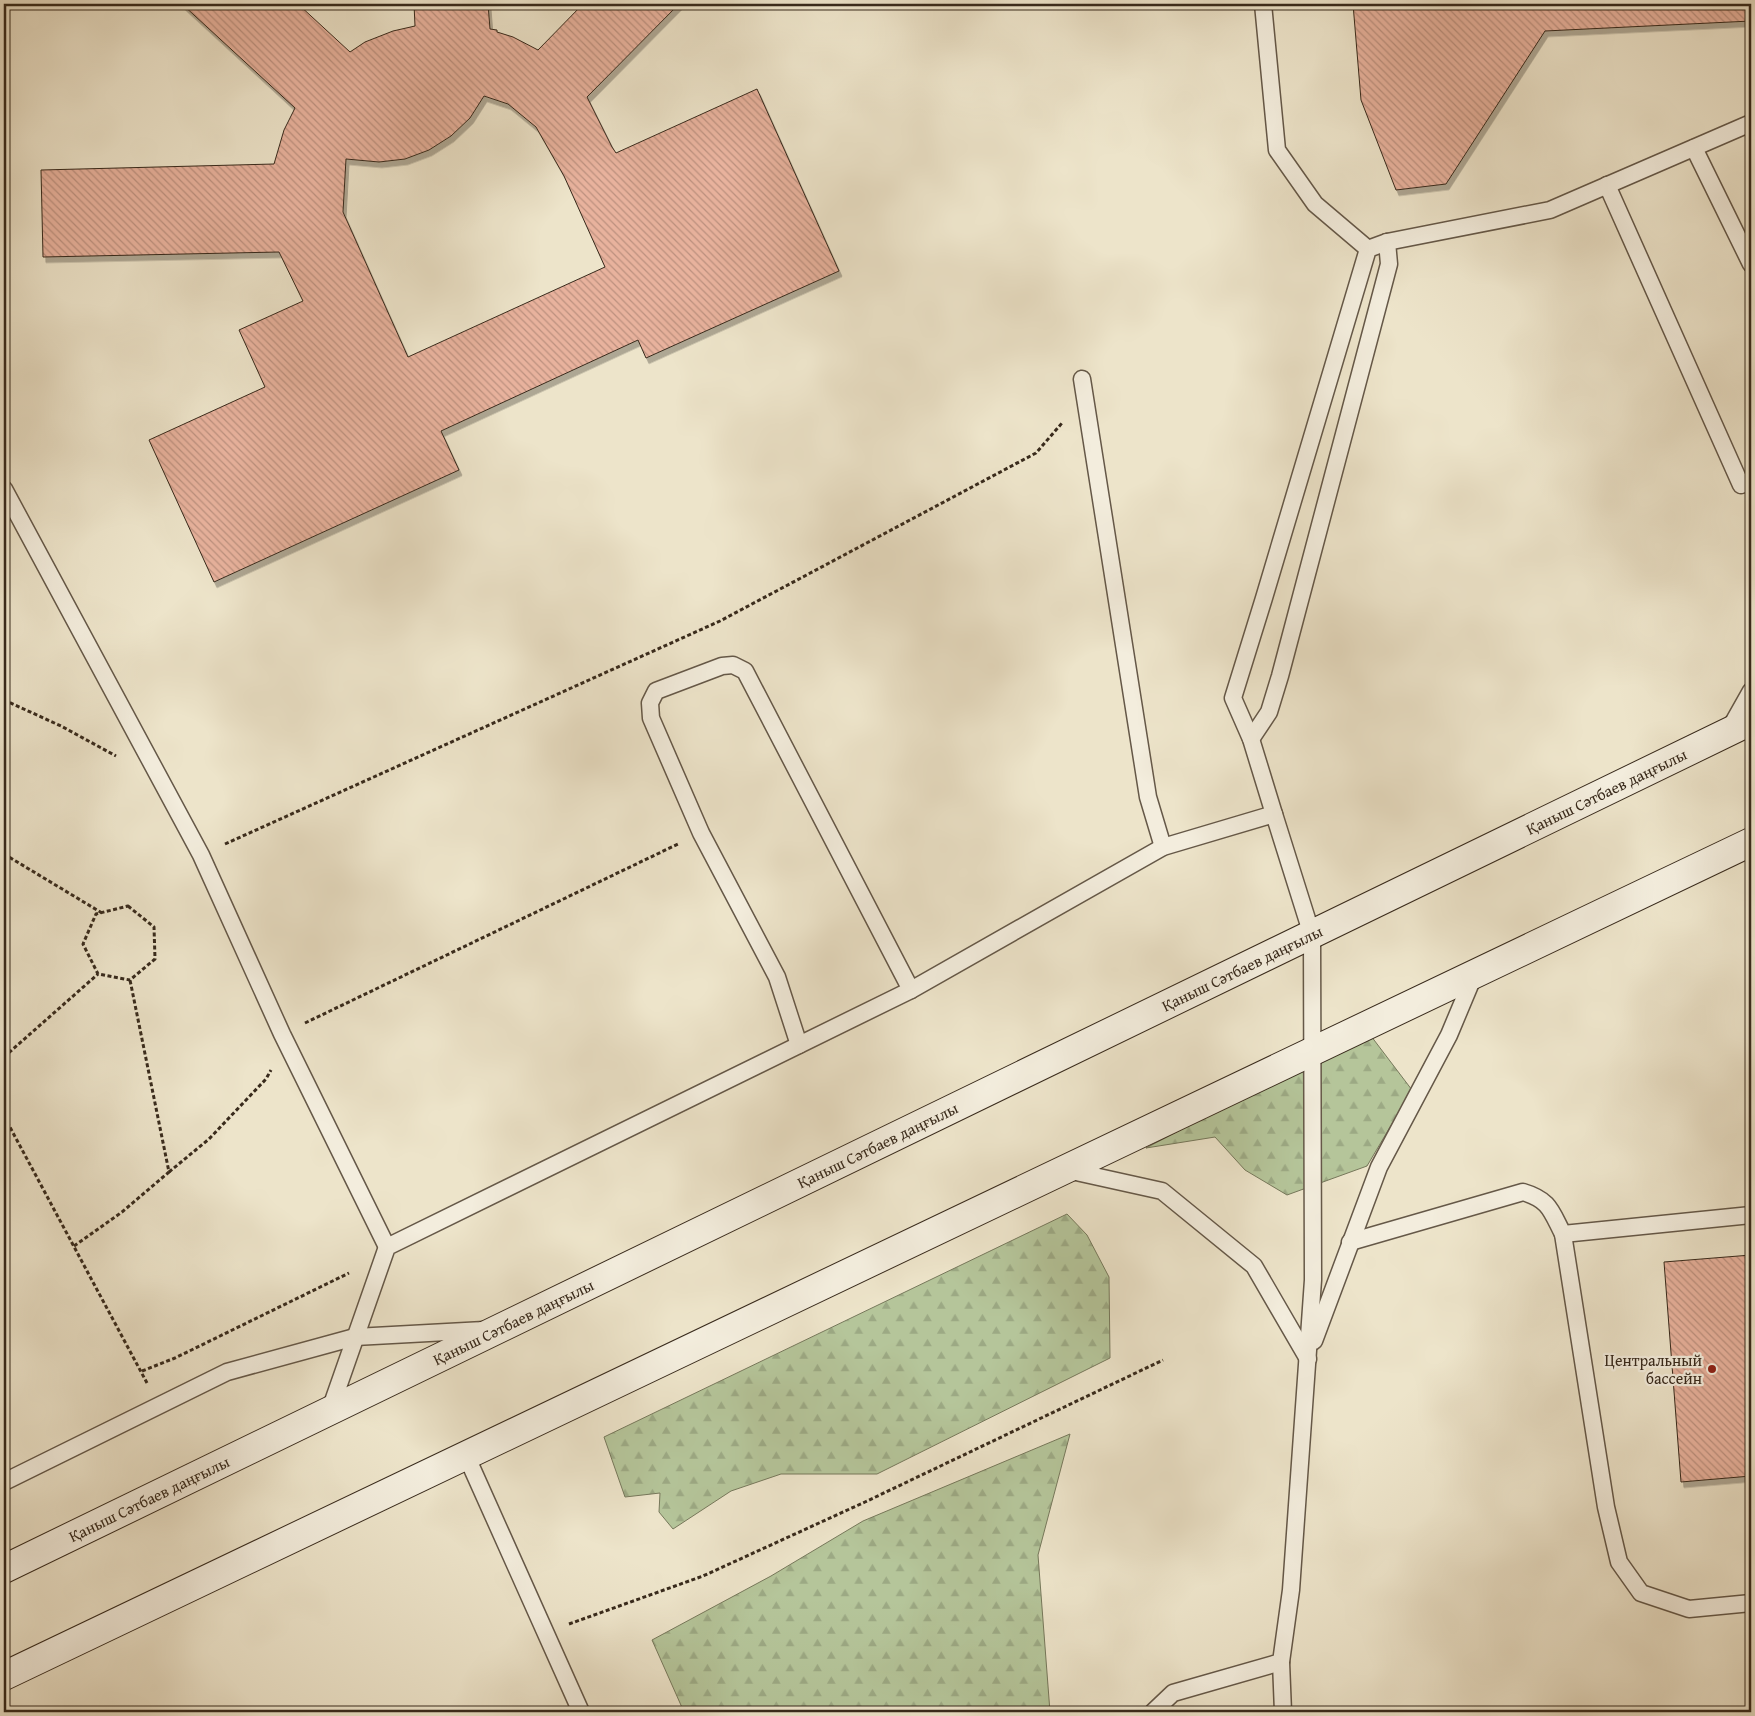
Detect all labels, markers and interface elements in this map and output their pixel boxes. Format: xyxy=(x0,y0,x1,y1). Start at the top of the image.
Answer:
street label: Қаныш Сәтбаев даңғылы xyxy=(1522,742,1691,841)
street label: Қаныш Сәтбаев даңғылы xyxy=(1157,919,1326,1017)
street label: Қаныш Сәтбаев даңғылы xyxy=(793,1096,962,1194)
street label: Қаныш Сәтбаев даңғылы xyxy=(429,1273,598,1371)
place label: Центральный бассейн xyxy=(1605,1348,1702,1390)
marker: Центральный бассейн xyxy=(1706,1363,1718,1375)
street label: Қаныш Сәтбаев даңғылы xyxy=(64,1449,233,1548)

